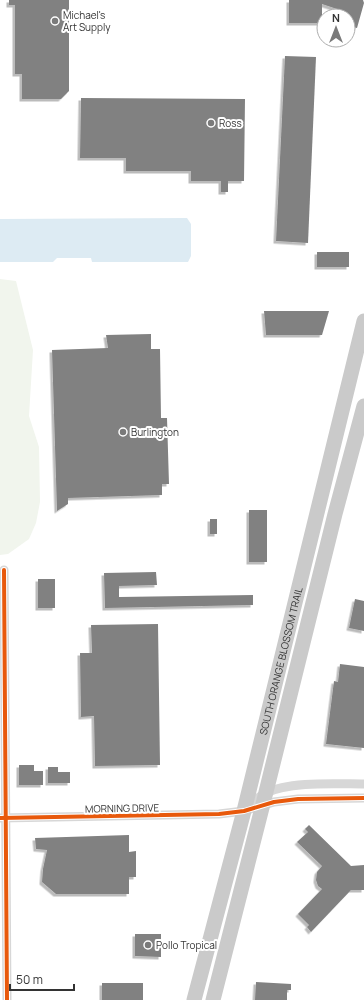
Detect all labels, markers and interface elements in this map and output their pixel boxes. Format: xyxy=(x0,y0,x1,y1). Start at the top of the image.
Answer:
place label: Michael's Art Supply xyxy=(63,8,111,34)
north arrow xyxy=(316,8,356,48)
text: N xyxy=(332,10,340,25)
marker: Michael's Art Supply xyxy=(50,16,60,26)
place label: Ross xyxy=(219,116,242,130)
marker: Ross xyxy=(206,118,216,128)
place label: Burlington xyxy=(131,425,179,439)
marker: Burlington xyxy=(118,427,128,437)
street label: SOUTH ORANGE BLOSSOM TRAIL xyxy=(256,586,306,736)
street label: MORNING DRIVE xyxy=(85,800,159,816)
place label: Pollo Tropical xyxy=(156,938,217,952)
marker: Pollo Tropical xyxy=(143,940,153,950)
scale bar xyxy=(10,966,74,992)
text: 50 m xyxy=(16,971,43,988)

